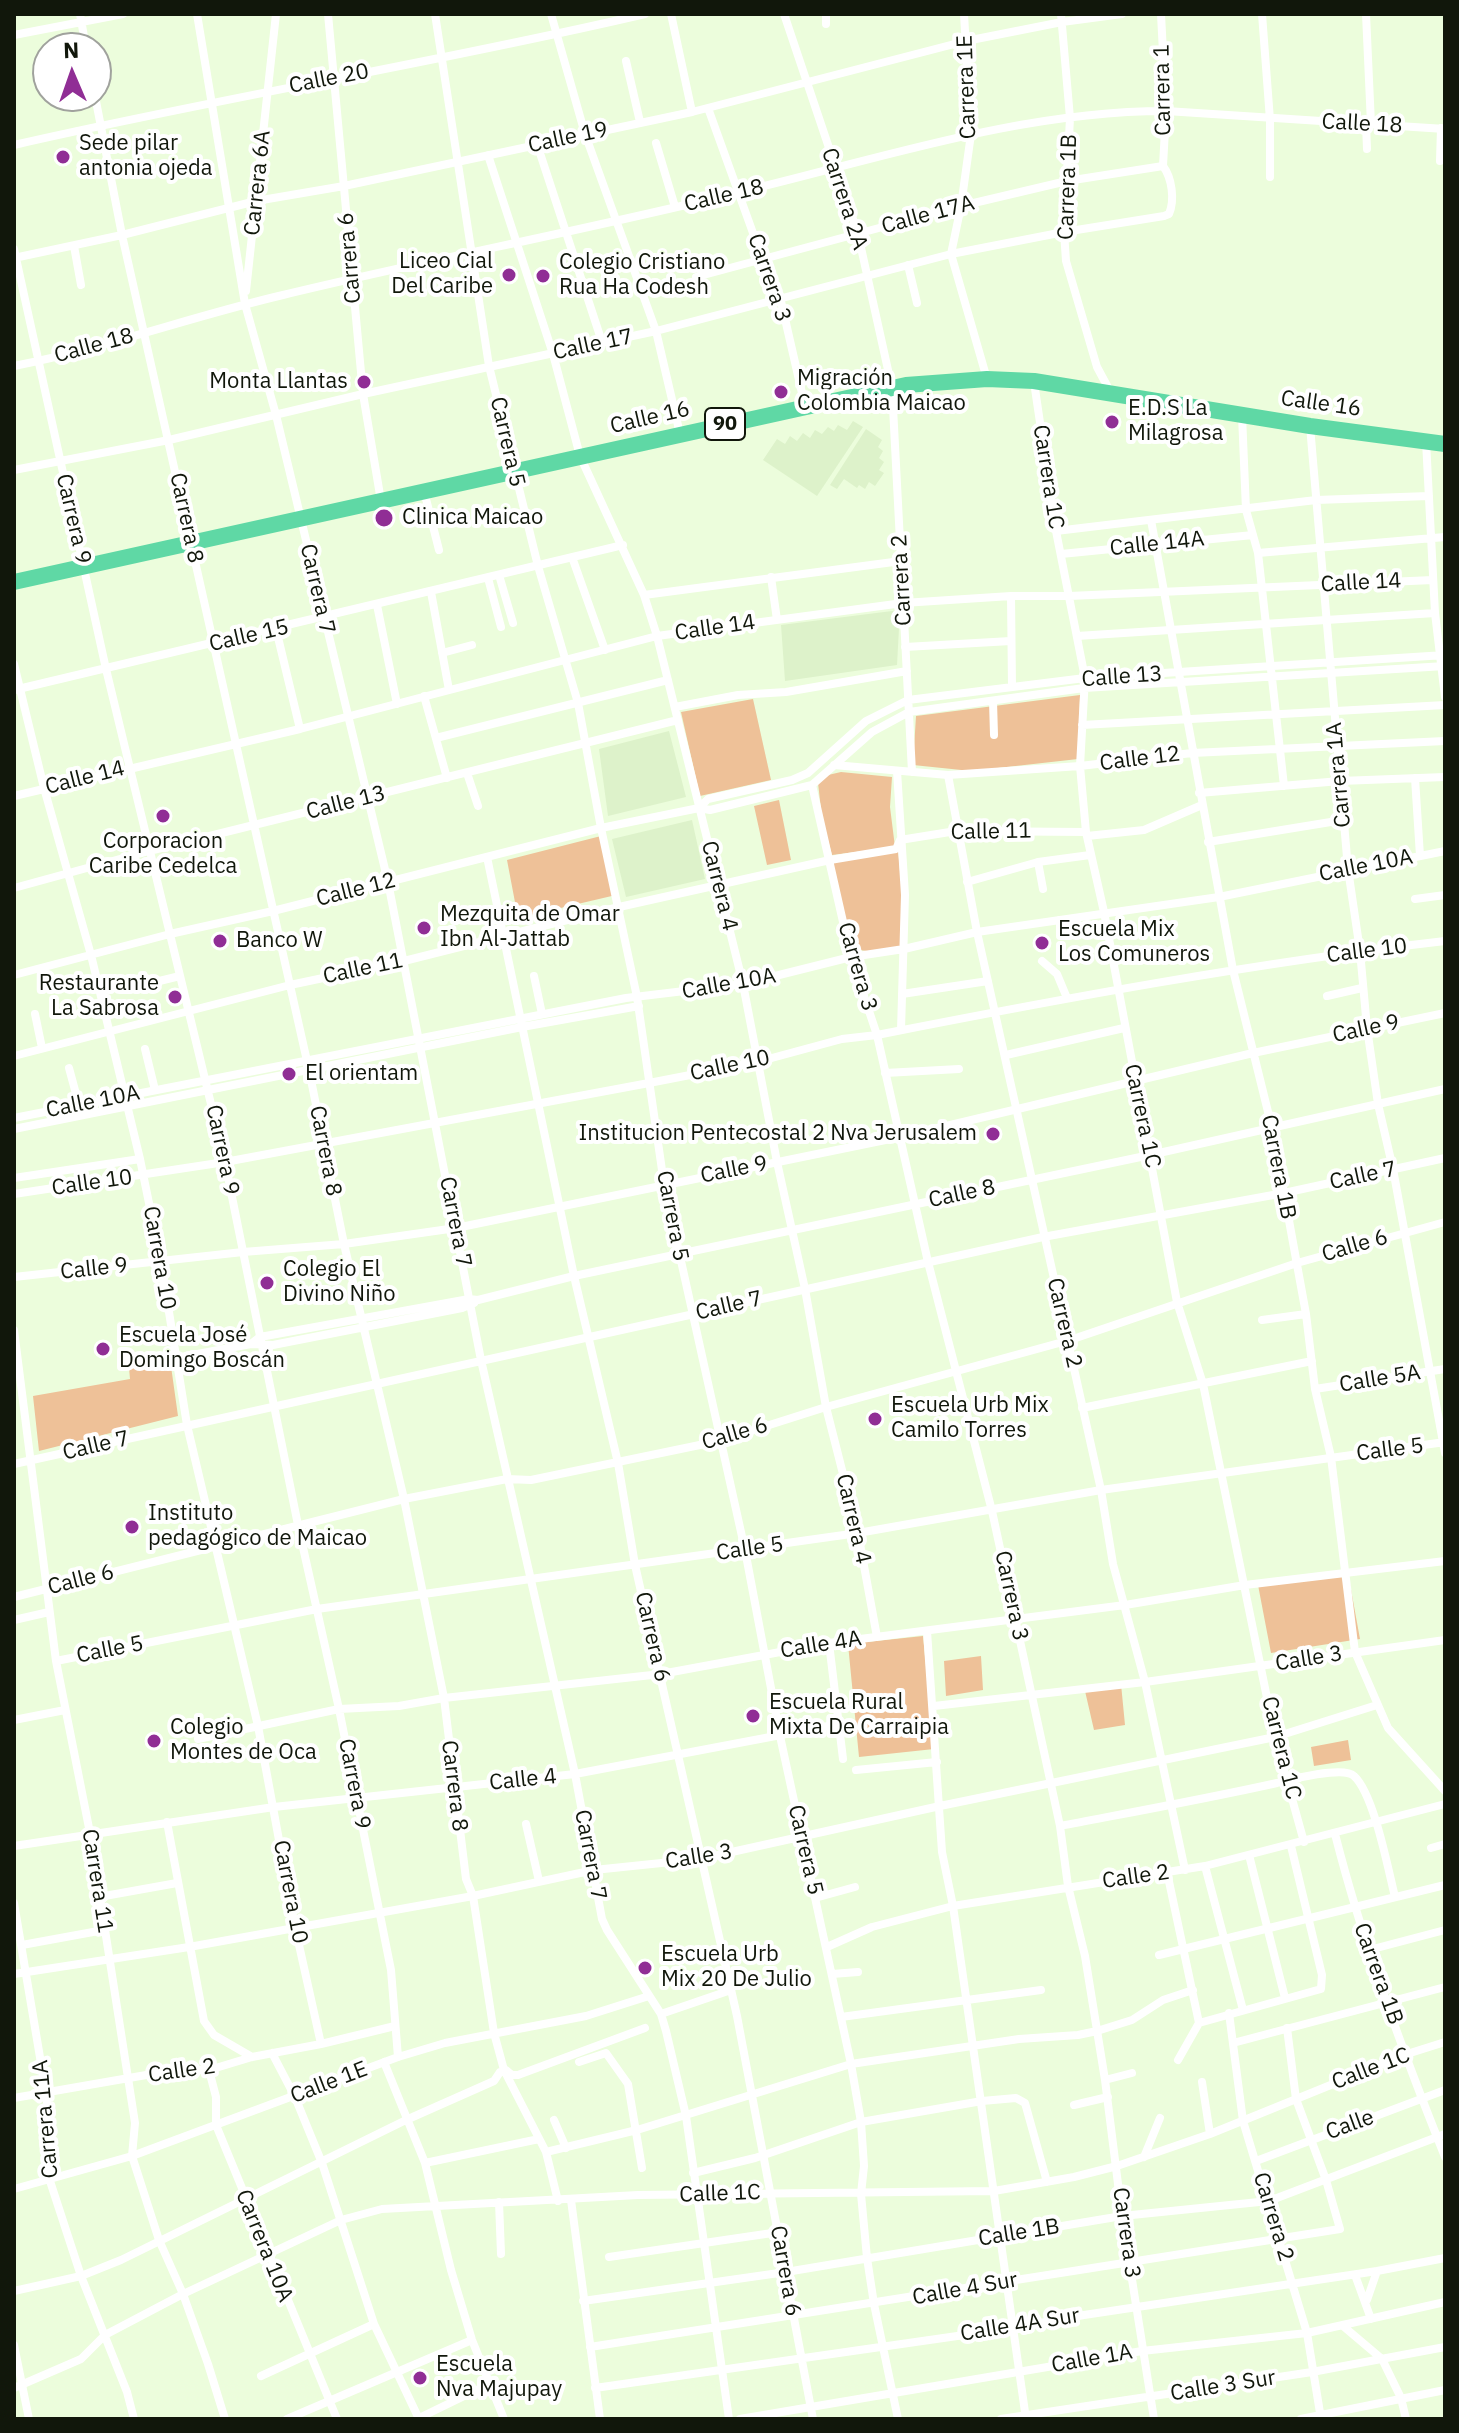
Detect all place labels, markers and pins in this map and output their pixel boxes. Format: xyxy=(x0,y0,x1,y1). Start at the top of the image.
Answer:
place label: Sede pilar antonia ojeda xyxy=(79,131,213,182)
marker: Sede pilar antonia ojeda xyxy=(54,148,72,166)
place label: Liceo Cial Del Caribe xyxy=(391,249,493,300)
place label: Colegio Cristiano Rua Ha Codesh xyxy=(559,250,725,302)
marker: Liceo Cial Del Caribe xyxy=(500,266,518,284)
marker: Colegio Cristiano Rua Ha Codesh xyxy=(534,267,552,285)
place label: Migración Colombia Maicao xyxy=(797,366,966,418)
place label: Monta Llantas xyxy=(209,369,348,395)
marker: Monta Llantas xyxy=(355,373,373,391)
marker: Migración Colombia Maicao xyxy=(772,383,790,401)
place label: E.D.S La Milagrosa xyxy=(1128,396,1223,448)
marker: E.D.S La Milagrosa xyxy=(1103,413,1121,431)
place label: Clinica Maicao xyxy=(402,505,543,531)
marker: Clinica Maicao xyxy=(373,507,395,529)
marker: Corporacion Caribe Cedelca xyxy=(154,807,172,825)
place label: Corporacion Caribe Cedelca xyxy=(89,829,237,880)
place label: Mezquita de Omar Ibn Al-Jattab xyxy=(440,902,620,954)
place label: Escuela Mix Los Comuneros xyxy=(1058,917,1210,968)
marker: Mezquita de Omar Ibn Al-Jattab xyxy=(415,919,433,937)
place label: Banco W xyxy=(236,928,323,954)
marker: Banco W xyxy=(211,932,229,950)
marker: Escuela Mix Los Comuneros xyxy=(1033,934,1051,952)
place label: Restaurante La Sabrosa xyxy=(39,971,159,1022)
marker: Restaurante La Sabrosa xyxy=(166,988,184,1006)
place label: El orientam xyxy=(305,1061,418,1087)
marker: El orientam xyxy=(280,1065,298,1083)
place label: Institucion Pentecostal 2 Nva Jerusalem xyxy=(578,1121,977,1147)
marker: Institucion Pentecostal 2 Nva Jerusalem xyxy=(984,1125,1002,1143)
place label: Colegio El Divino Niño xyxy=(283,1257,395,1308)
marker: Colegio El Divino Niño xyxy=(258,1274,276,1292)
place label: Escuela José Domingo Boscán xyxy=(119,1323,285,1374)
marker: Escuela José Domingo Boscán xyxy=(94,1340,112,1358)
place label: Escuela Urb Mix Camilo Torres xyxy=(891,1393,1049,1444)
marker: Escuela Urb Mix Camilo Torres xyxy=(866,1410,884,1428)
place label: Instituto pedagógico de Maicao xyxy=(148,1501,367,1552)
marker: Instituto pedagógico de Maicao xyxy=(123,1518,141,1536)
place label: Escuela Rural Mixta De Carraipia xyxy=(769,1690,949,1742)
marker: Escuela Rural Mixta De Carraipia xyxy=(744,1707,762,1725)
place label: Colegio Montes de Oca xyxy=(170,1715,317,1766)
marker: Colegio Montes de Oca xyxy=(145,1732,163,1750)
place label: Escuela Urb Mix 20 De Julio xyxy=(661,1942,812,1994)
marker: Escuela Urb Mix 20 De Julio xyxy=(636,1959,654,1977)
place label: Escuela Nva Majupay xyxy=(436,2352,562,2404)
marker: Escuela Nva Majupay xyxy=(411,2369,429,2387)

